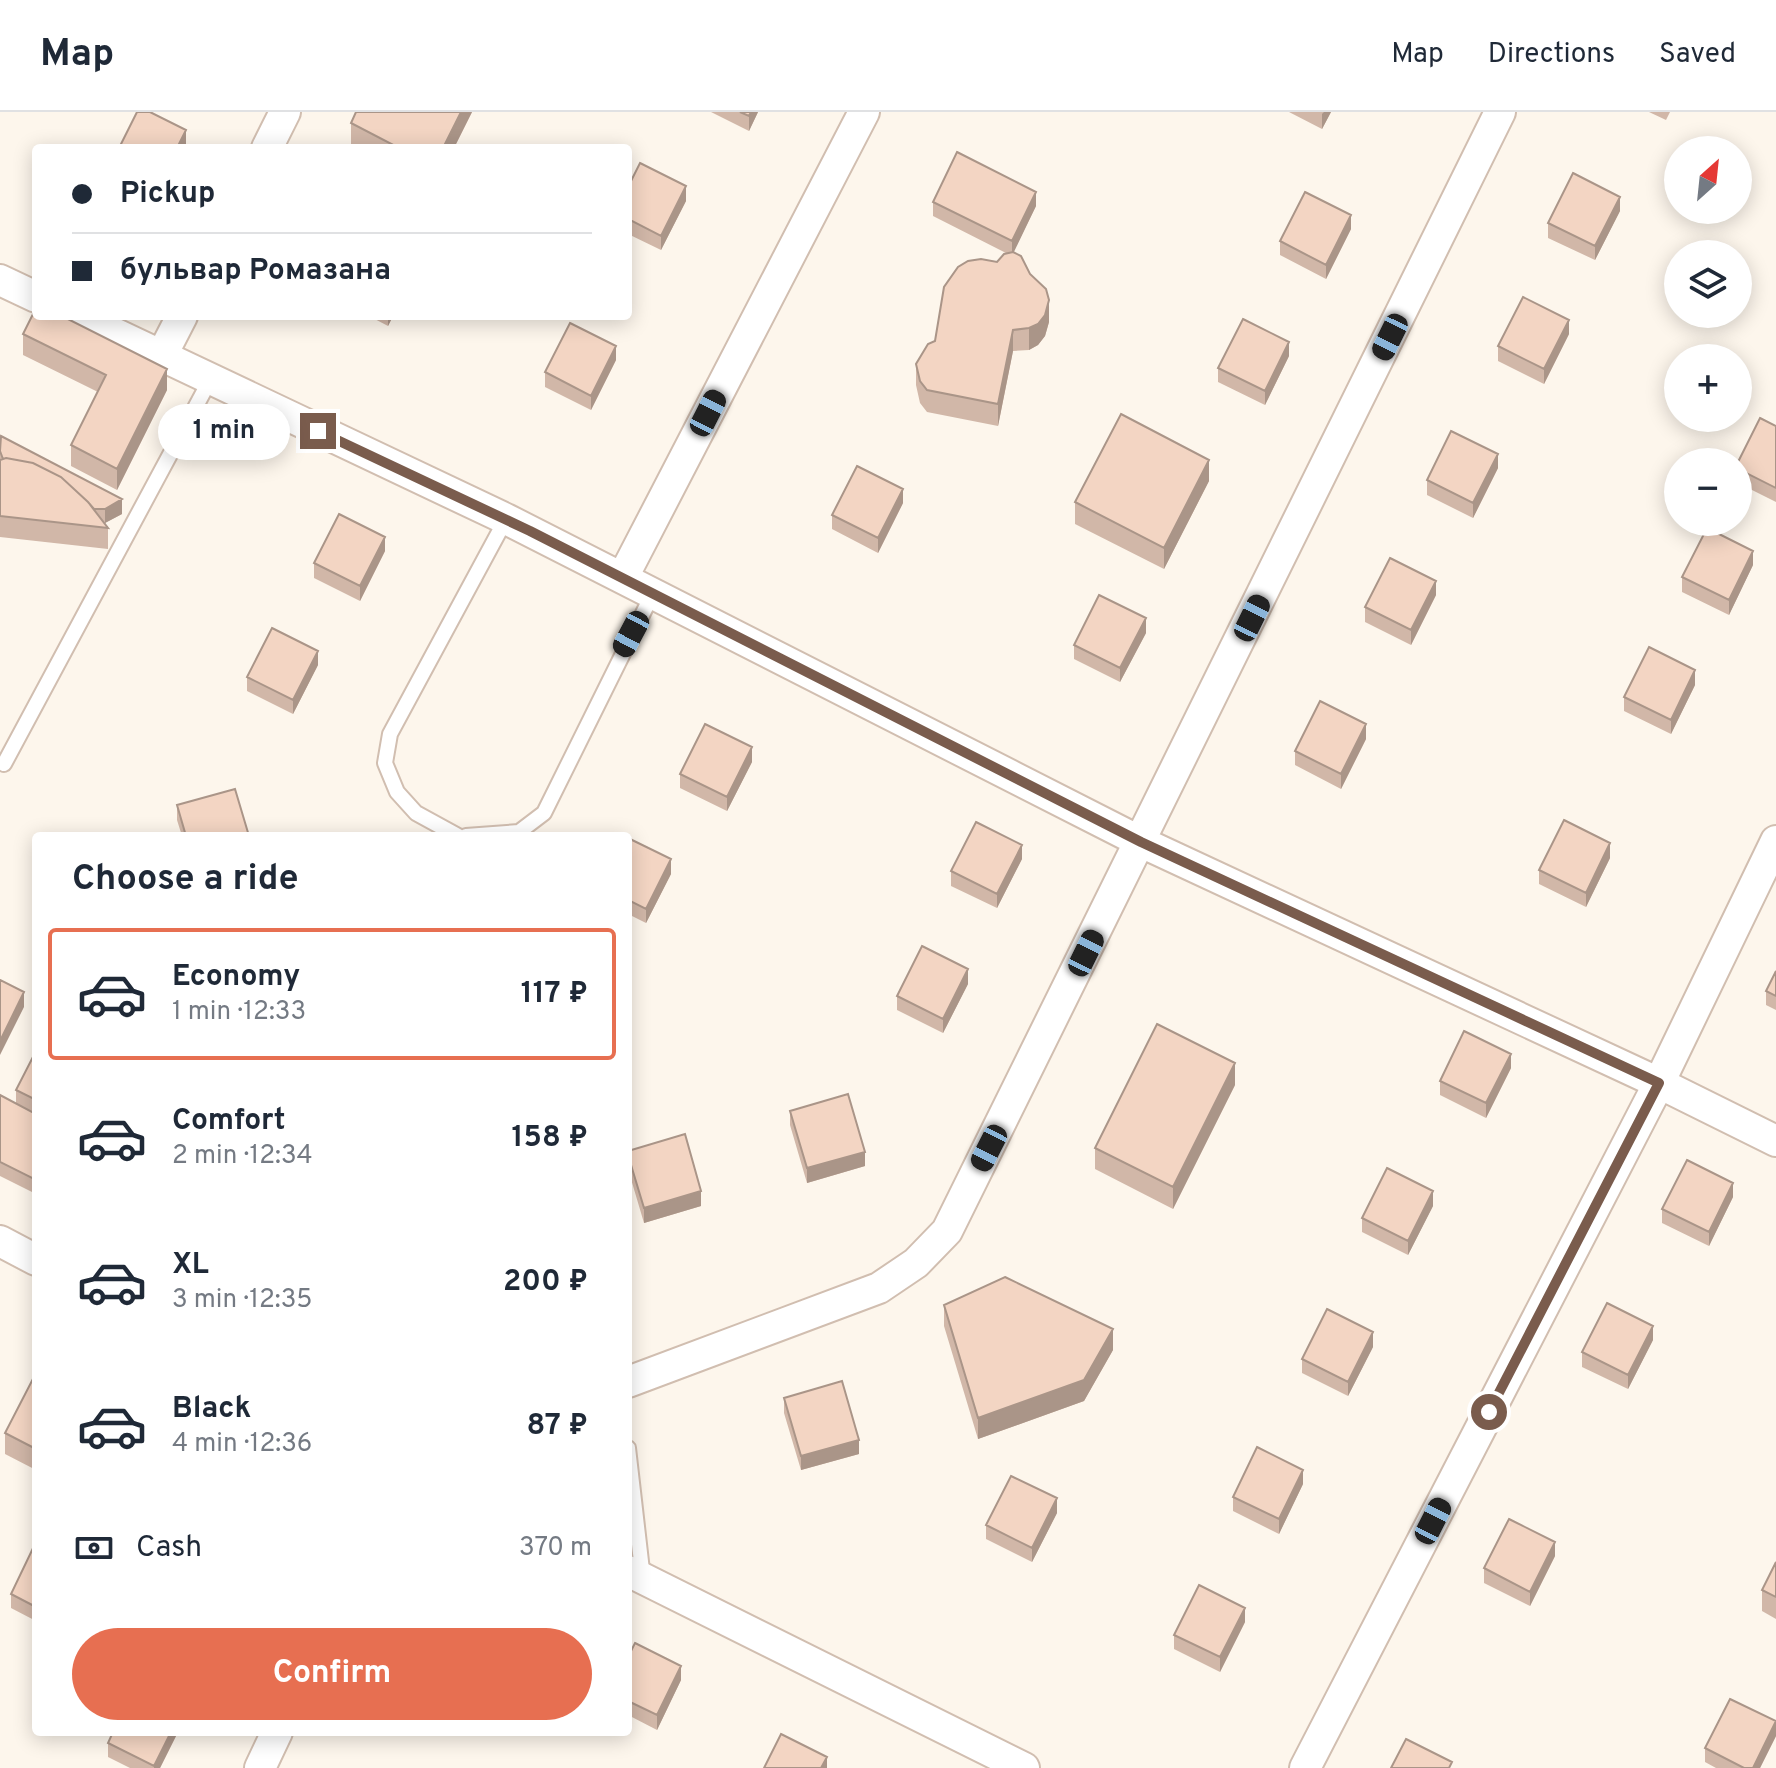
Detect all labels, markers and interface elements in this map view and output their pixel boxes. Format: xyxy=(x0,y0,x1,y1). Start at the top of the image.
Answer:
text: Map xyxy=(40,31,114,80)
text: Map xyxy=(1391,37,1444,73)
text: Directions xyxy=(1488,37,1615,73)
text: Saved xyxy=(1659,37,1736,73)
north arrow xyxy=(1664,136,1752,224)
map controls xyxy=(1664,136,1752,536)
text: Pickup xyxy=(120,176,215,213)
button: layers xyxy=(1664,240,1752,328)
text: бульвар Ромазана xyxy=(120,253,391,290)
car xyxy=(1369,310,1411,364)
button: + xyxy=(1664,344,1752,432)
car xyxy=(686,386,730,440)
callout: 1 min xyxy=(158,403,290,459)
route end xyxy=(300,413,336,449)
text: 1 min xyxy=(193,415,255,448)
button: − xyxy=(1664,448,1752,536)
car xyxy=(1231,591,1273,645)
car xyxy=(609,607,653,661)
text: Choose a ride xyxy=(72,857,298,903)
car xyxy=(1065,926,1107,980)
icon: car xyxy=(76,958,148,1030)
text: Economy xyxy=(172,959,300,996)
text: 117 ₽ xyxy=(521,976,588,1013)
text: 1 min · 12:33 xyxy=(172,996,306,1029)
icon: car xyxy=(76,1102,148,1174)
text: Comfort xyxy=(172,1103,285,1140)
text: 158 ₽ xyxy=(512,1120,588,1157)
car xyxy=(967,1121,1011,1175)
text: 2 min · 12:34 xyxy=(172,1140,313,1173)
icon: car xyxy=(76,1246,148,1318)
text: XL xyxy=(172,1247,209,1284)
text: 200 ₽ xyxy=(503,1264,588,1301)
text: 3 min · 12:35 xyxy=(172,1284,313,1317)
icon: car xyxy=(76,1390,148,1462)
text: Black xyxy=(172,1391,251,1428)
route start xyxy=(1471,1394,1507,1430)
text: 87 ₽ xyxy=(526,1408,588,1445)
text: 4 min · 12:36 xyxy=(172,1428,312,1461)
car xyxy=(1411,1494,1455,1548)
icon: cash xyxy=(72,1526,116,1570)
text: Cash xyxy=(136,1530,202,1567)
text: 370 m xyxy=(519,1532,592,1565)
button: Confirm xyxy=(72,1628,592,1720)

